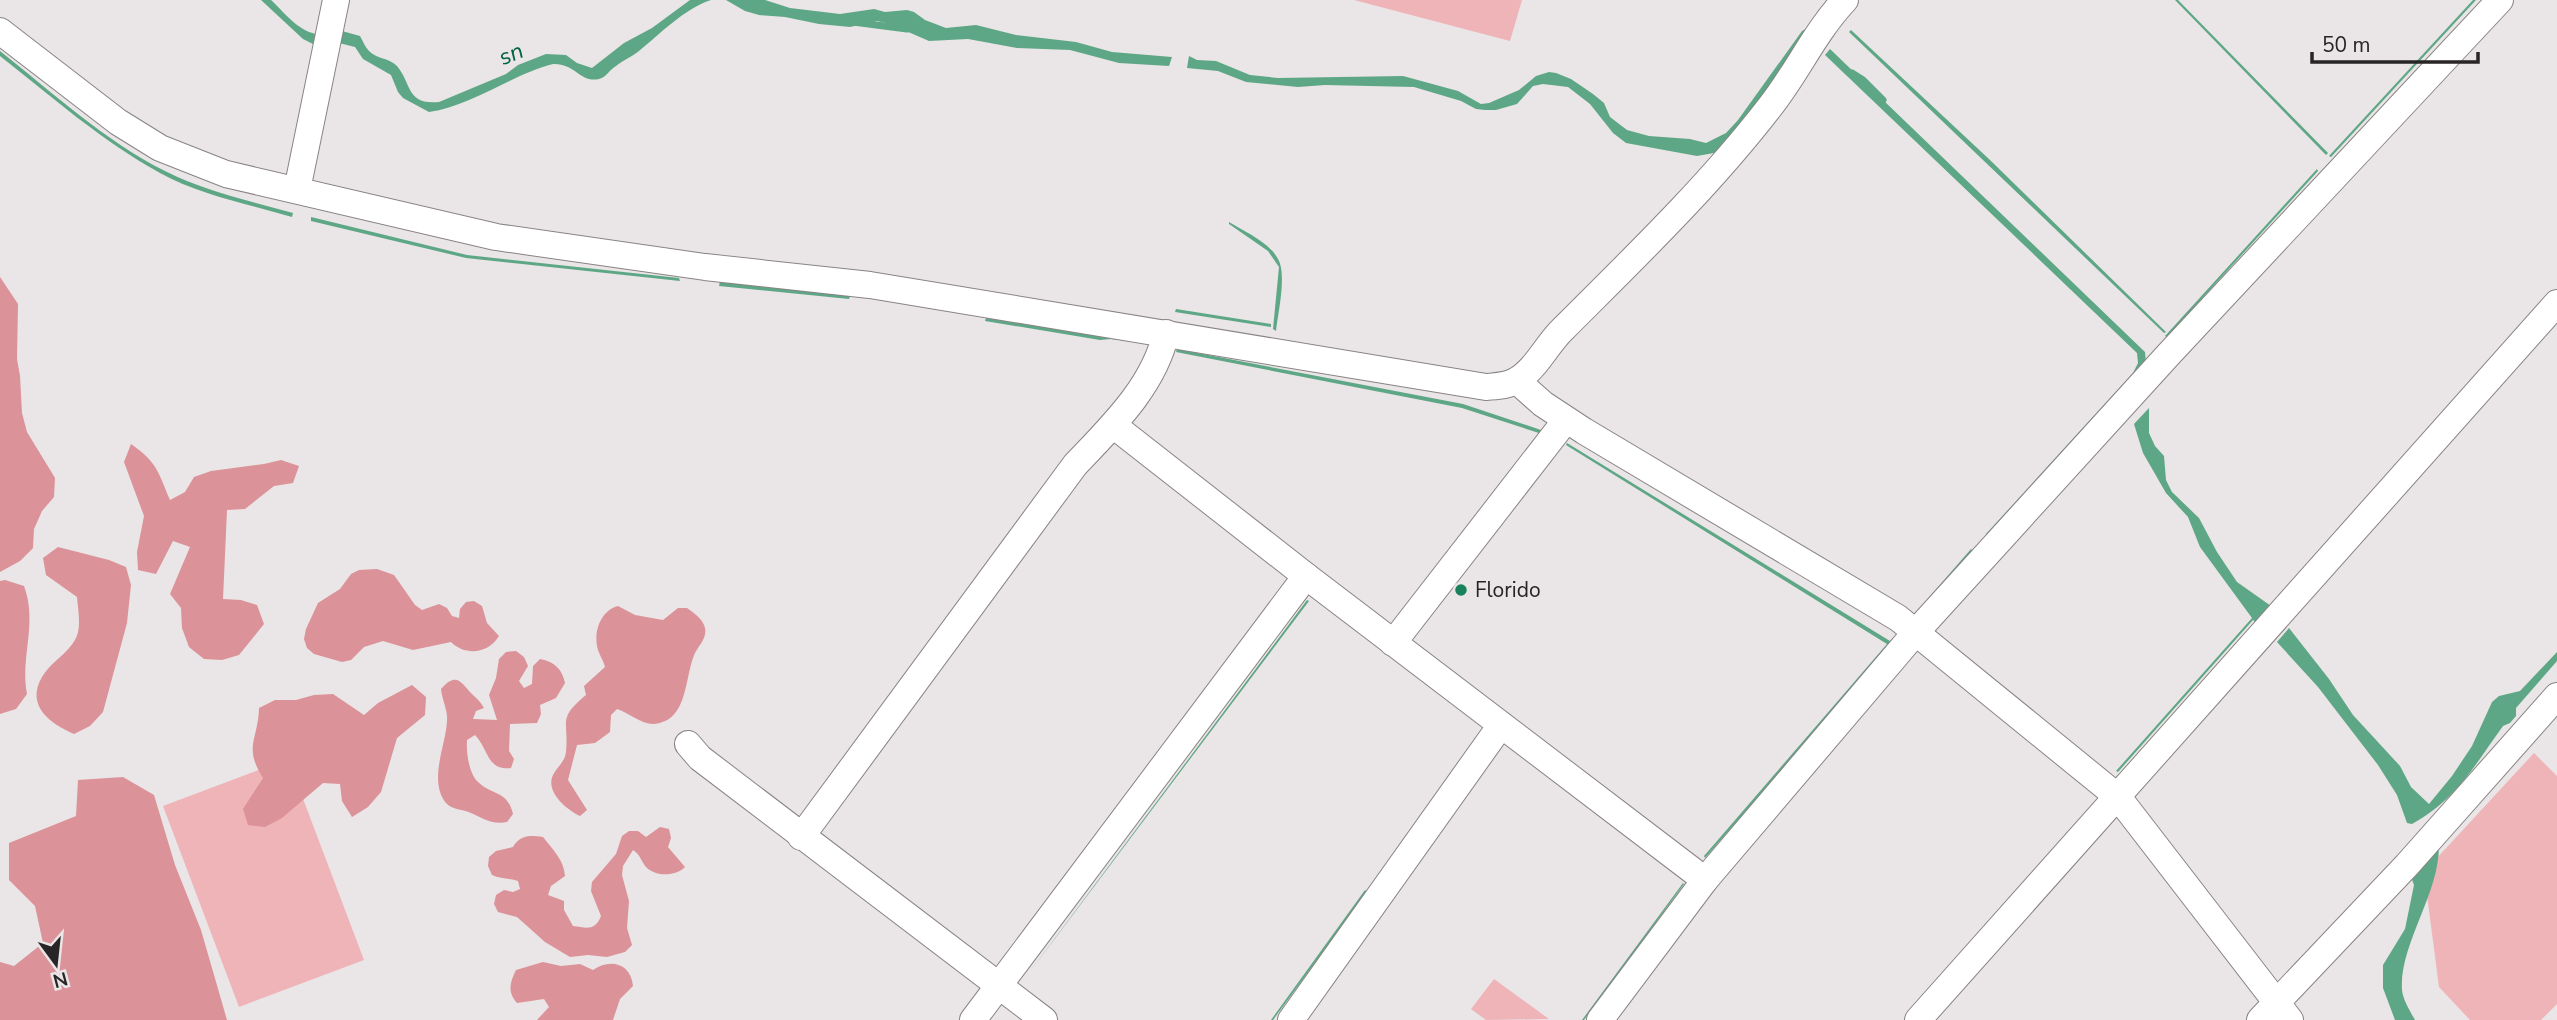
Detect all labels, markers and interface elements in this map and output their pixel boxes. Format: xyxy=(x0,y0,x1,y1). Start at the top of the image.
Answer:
scale bar xyxy=(2312,21,2478,65)
text: 50 m xyxy=(2322,31,2371,59)
water label: sn xyxy=(494,35,528,73)
place label: Florido xyxy=(1475,576,1541,604)
marker: Florido xyxy=(1453,582,1469,598)
north arrow xyxy=(21,929,91,999)
text: N xyxy=(50,965,70,994)

